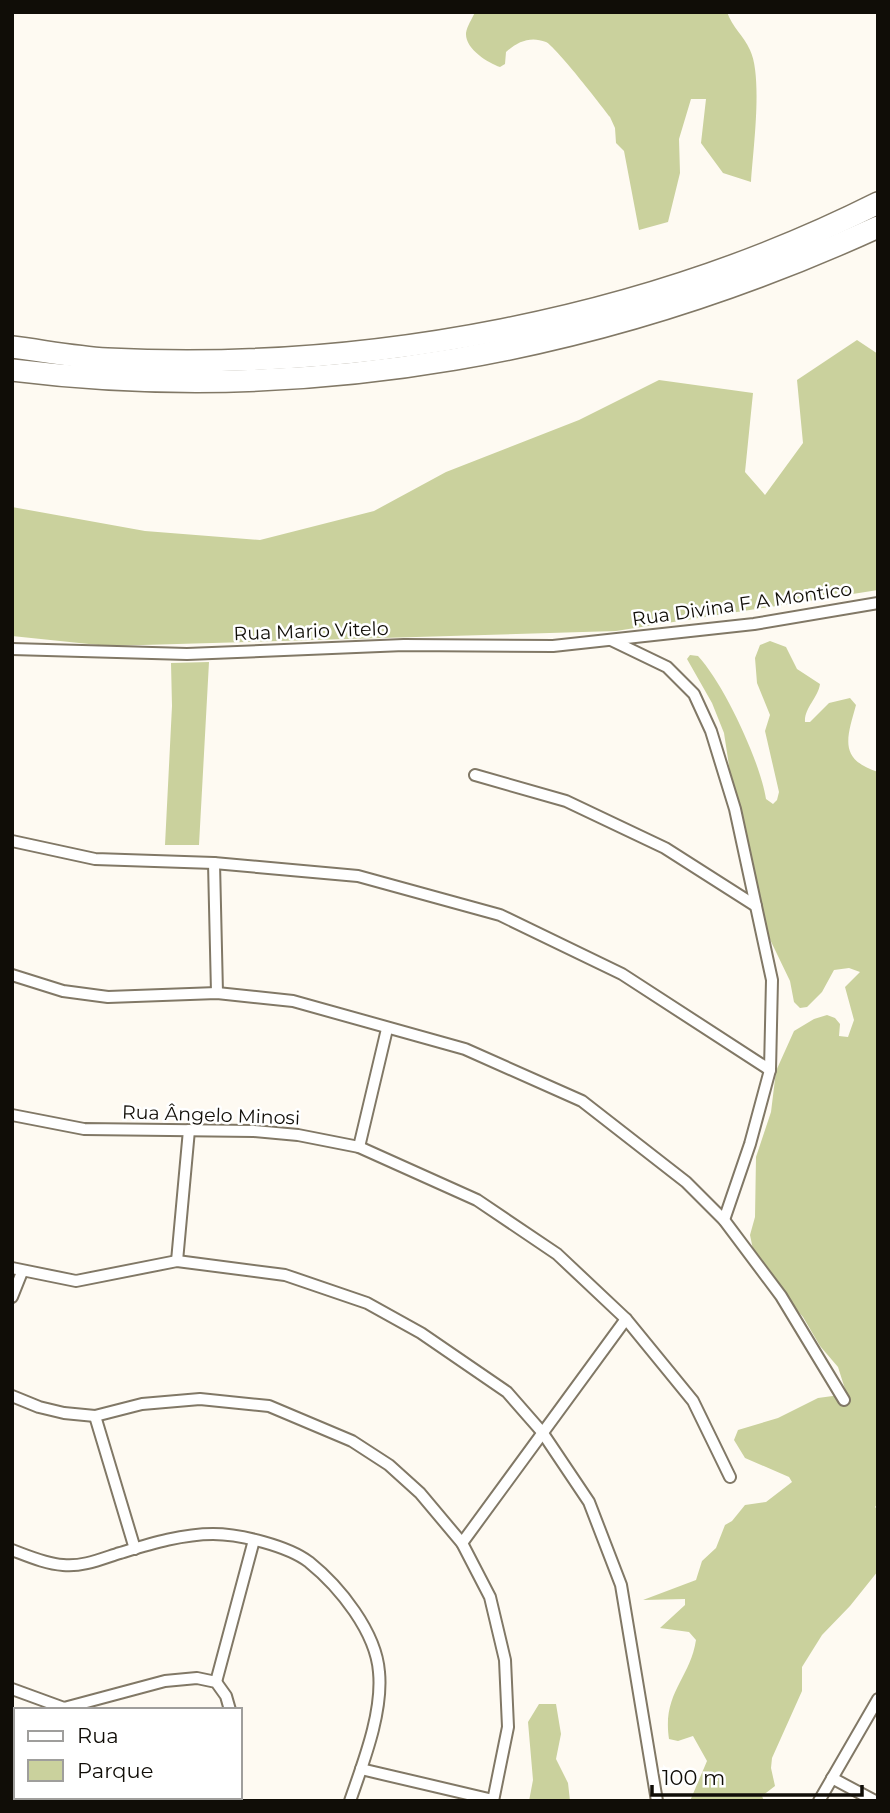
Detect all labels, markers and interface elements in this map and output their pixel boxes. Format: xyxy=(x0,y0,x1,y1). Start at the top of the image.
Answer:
street label: Rua Divina F A Montico xyxy=(631,577,853,631)
street label: Rua Mario Vitelo xyxy=(233,617,389,645)
street label: Rua Ângelo Minosi xyxy=(122,1100,300,1130)
legend xyxy=(14,1708,242,1799)
text: Rua xyxy=(77,1723,119,1748)
scale bar xyxy=(652,1754,862,1798)
text: Parque xyxy=(77,1758,153,1783)
text: 100 m xyxy=(662,1765,725,1790)

